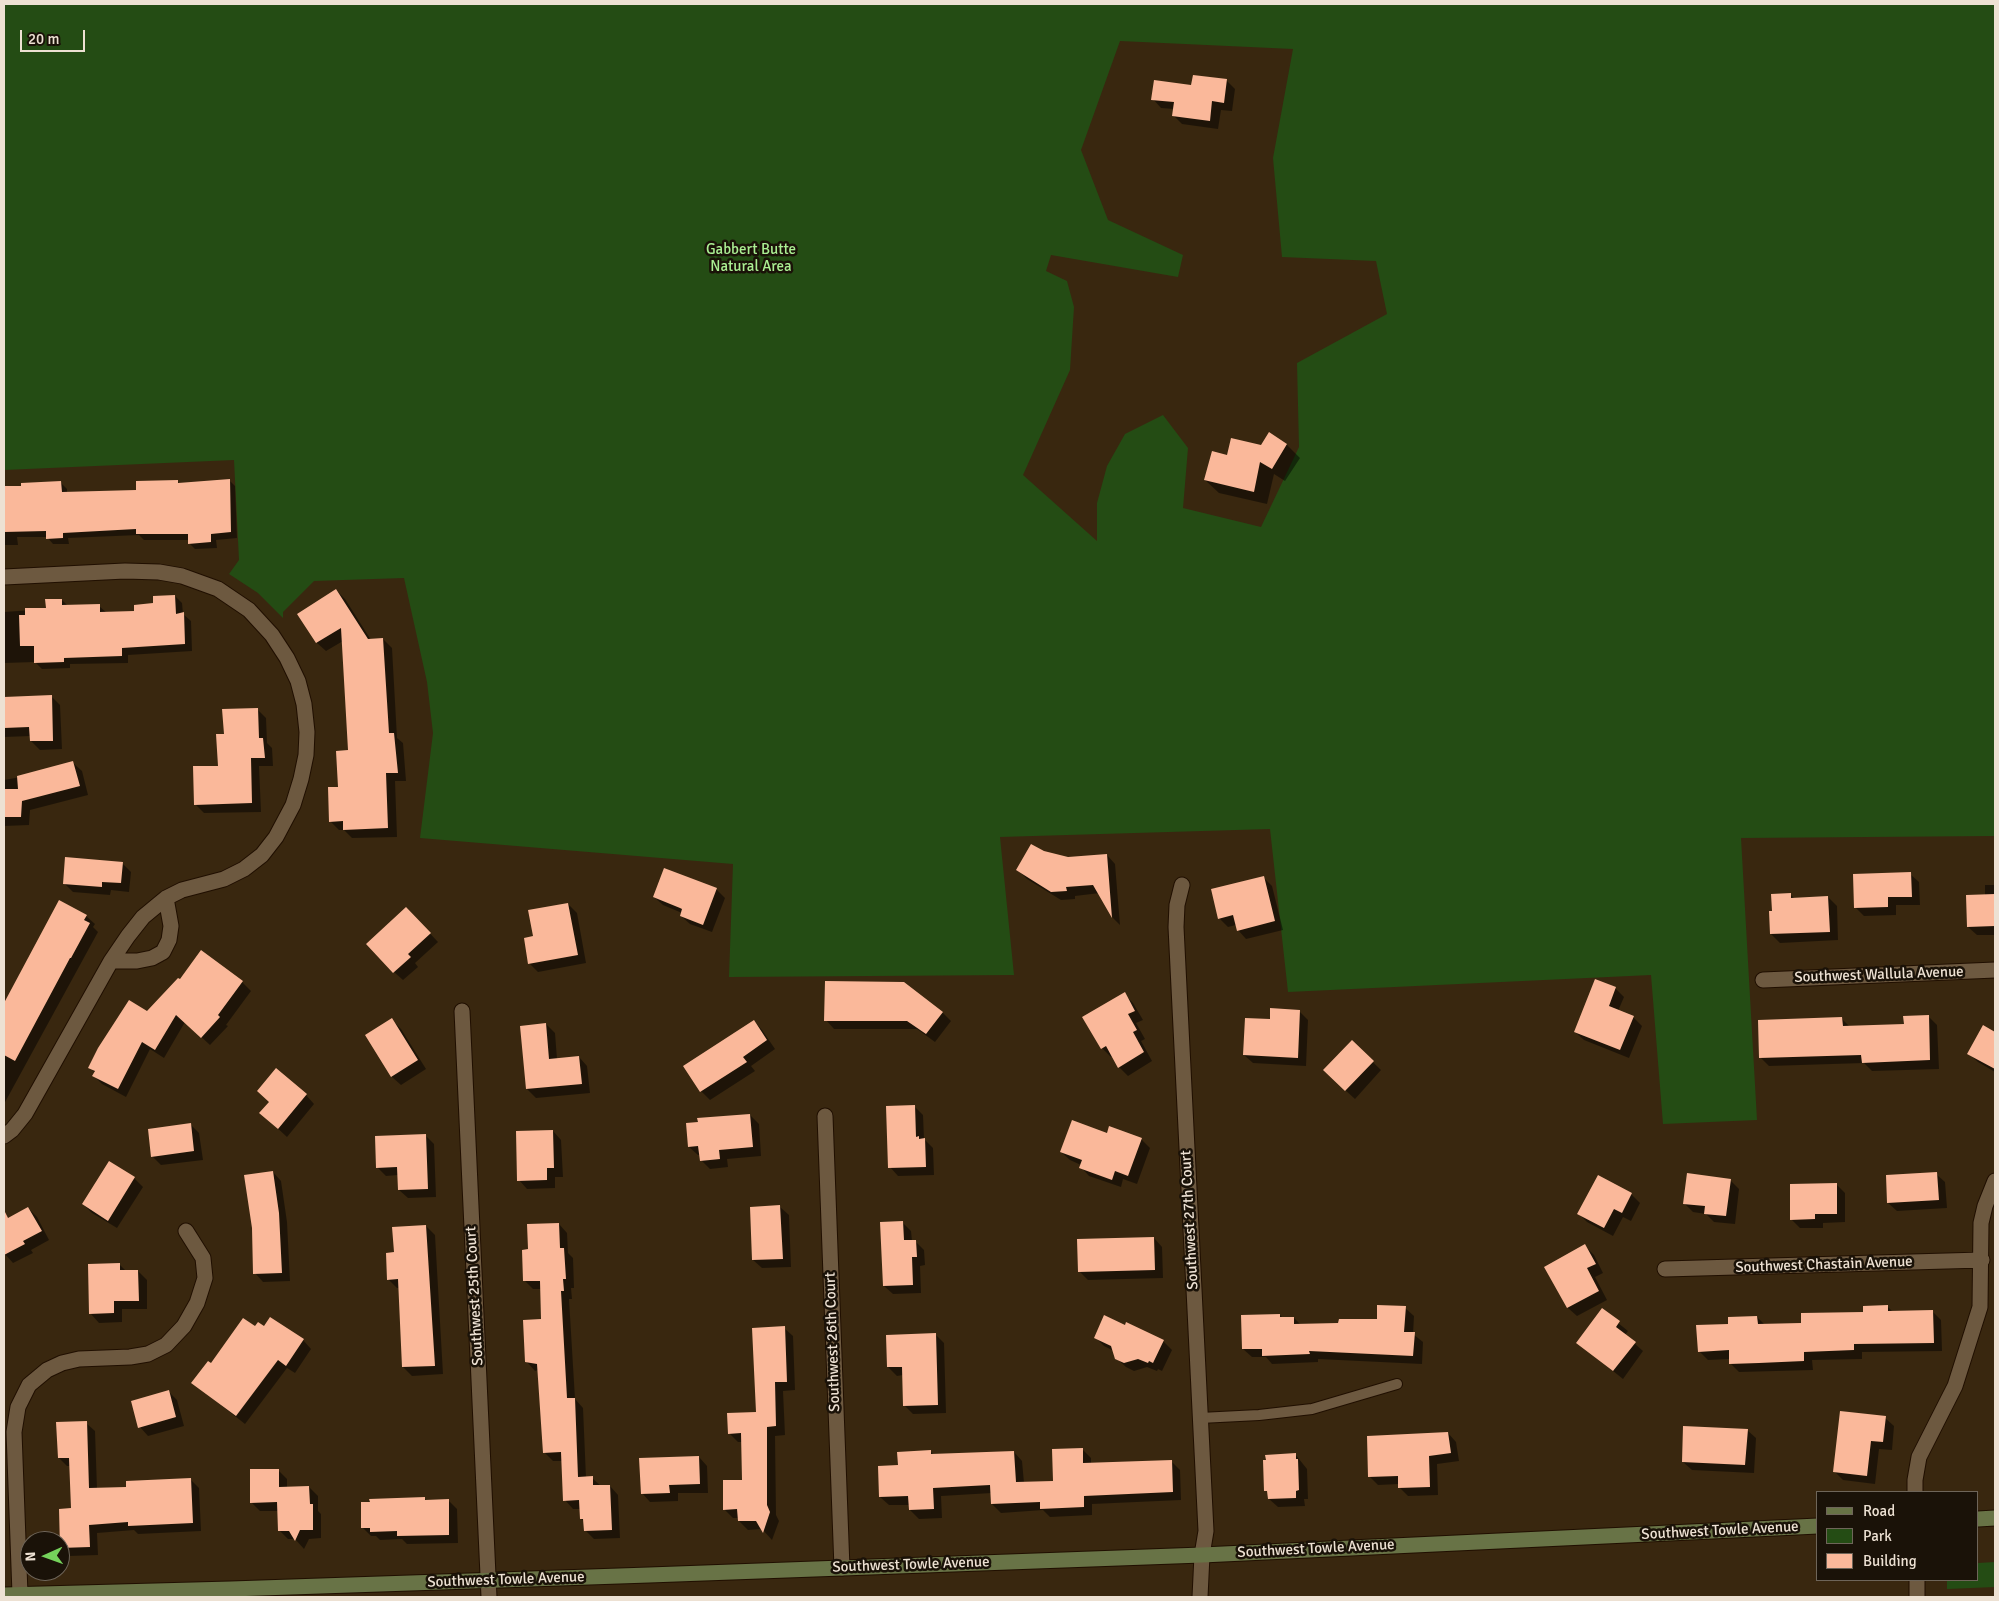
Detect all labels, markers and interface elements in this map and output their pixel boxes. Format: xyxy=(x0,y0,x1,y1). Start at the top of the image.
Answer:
scale bar xyxy=(22,20,88,52)
text: 20 m xyxy=(28,30,59,48)
park label: Gabbert Butte Natural Area xyxy=(706,241,796,276)
street label: Southwest Wallula Avenue xyxy=(1794,963,1964,987)
street label: Southwest 27th Court xyxy=(1177,1150,1203,1290)
street label: Southwest 25th Court xyxy=(462,1226,488,1366)
street label: Southwest Chastain Avenue xyxy=(1735,1253,1913,1277)
street label: Southwest 26th Court xyxy=(822,1272,844,1412)
legend xyxy=(1816,1491,1979,1581)
text: Road xyxy=(1863,1502,1895,1520)
street label: Southwest Towle Avenue xyxy=(1641,1518,1799,1544)
text: Park xyxy=(1863,1527,1892,1545)
north arrow xyxy=(20,1531,70,1581)
street label: Southwest Towle Avenue xyxy=(1237,1536,1395,1562)
text: N xyxy=(22,1551,39,1562)
text: Building xyxy=(1863,1552,1917,1570)
street label: Southwest Towle Avenue xyxy=(832,1553,990,1577)
street label: Southwest Towle Avenue xyxy=(427,1568,585,1592)

